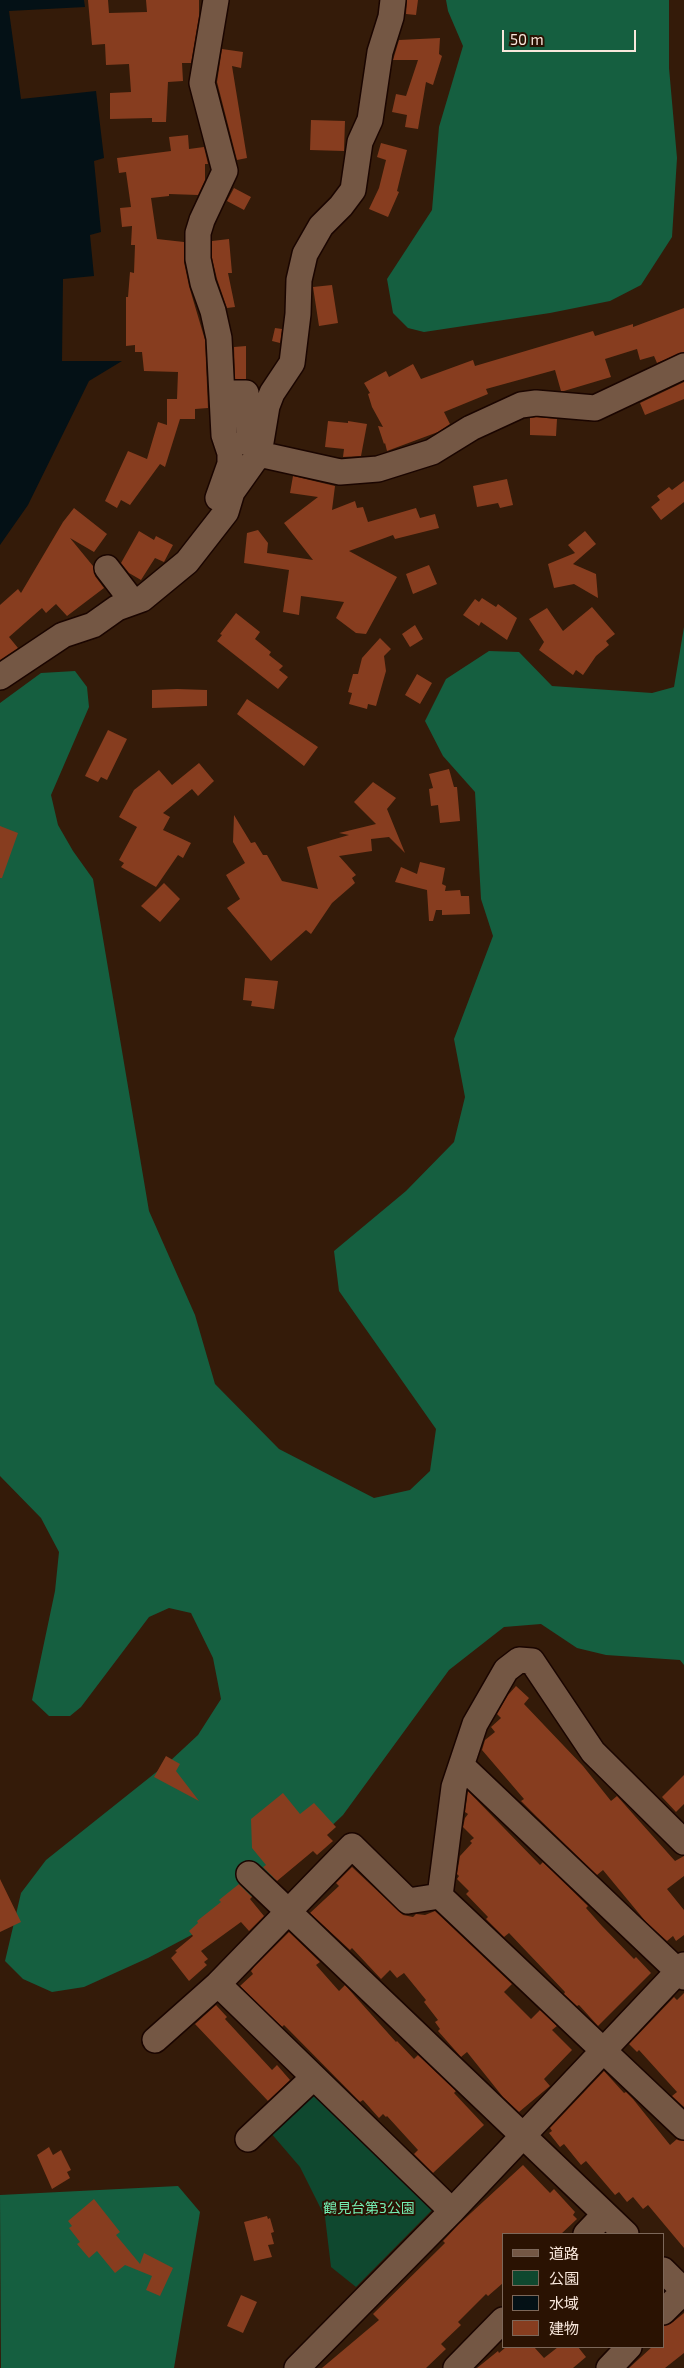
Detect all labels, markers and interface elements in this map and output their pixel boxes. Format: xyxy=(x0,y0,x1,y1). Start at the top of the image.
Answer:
scale bar xyxy=(504,20,638,52)
text: 50 m xyxy=(510,30,544,48)
park label: 鶴見台第3公園 xyxy=(323,2200,415,2216)
legend xyxy=(502,2233,664,2348)
text: 道路 xyxy=(549,2244,579,2262)
text: 公園 xyxy=(549,2269,579,2287)
text: 水域 xyxy=(549,2294,579,2312)
text: 建物 xyxy=(549,2319,579,2337)

